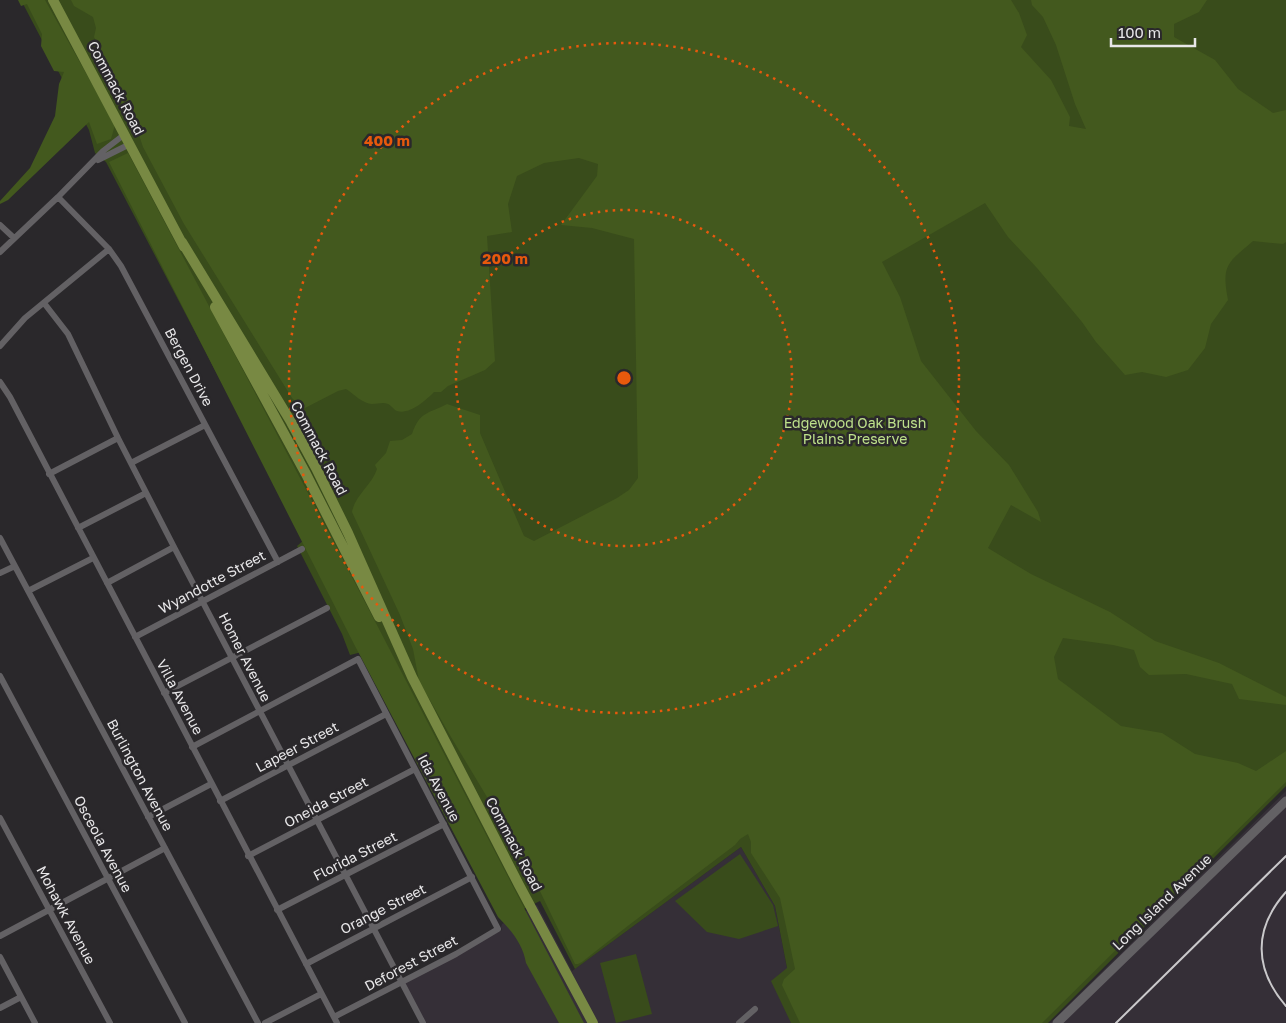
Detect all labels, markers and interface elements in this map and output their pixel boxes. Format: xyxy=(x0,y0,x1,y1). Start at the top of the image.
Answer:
scale bar xyxy=(1111,15,1195,47)
text: 100 m xyxy=(1118,23,1161,41)
street label: Commack Road xyxy=(85,38,148,138)
text: 400 m xyxy=(364,131,410,149)
text: 200 m xyxy=(482,249,528,267)
street label: Bergen Drive xyxy=(162,325,217,409)
centre of rings xyxy=(615,369,633,387)
street label: Commack Road xyxy=(288,398,351,498)
park label: Edgewood Oak Brush Plains Preserve xyxy=(784,414,926,447)
street label: Wyandotte Street xyxy=(155,546,268,617)
street label: Homer Avenue xyxy=(216,609,275,704)
street label: Villa Avenue xyxy=(153,656,207,737)
street label: Burlington Avenue xyxy=(104,716,177,834)
street label: Lapeer Street xyxy=(252,718,341,775)
street label: Ida Avenue xyxy=(415,751,464,824)
street label: Oneida Street xyxy=(281,772,371,831)
street label: Osceola Avenue xyxy=(71,792,136,895)
street label: Commack Road xyxy=(483,794,546,894)
street label: Florida Street xyxy=(310,827,400,884)
street label: Long Island Avenue xyxy=(1109,850,1215,953)
street label: Mohawk Avenue xyxy=(33,863,100,967)
street label: Orange Street xyxy=(337,880,428,937)
street label: Deforest Street xyxy=(361,931,460,994)

